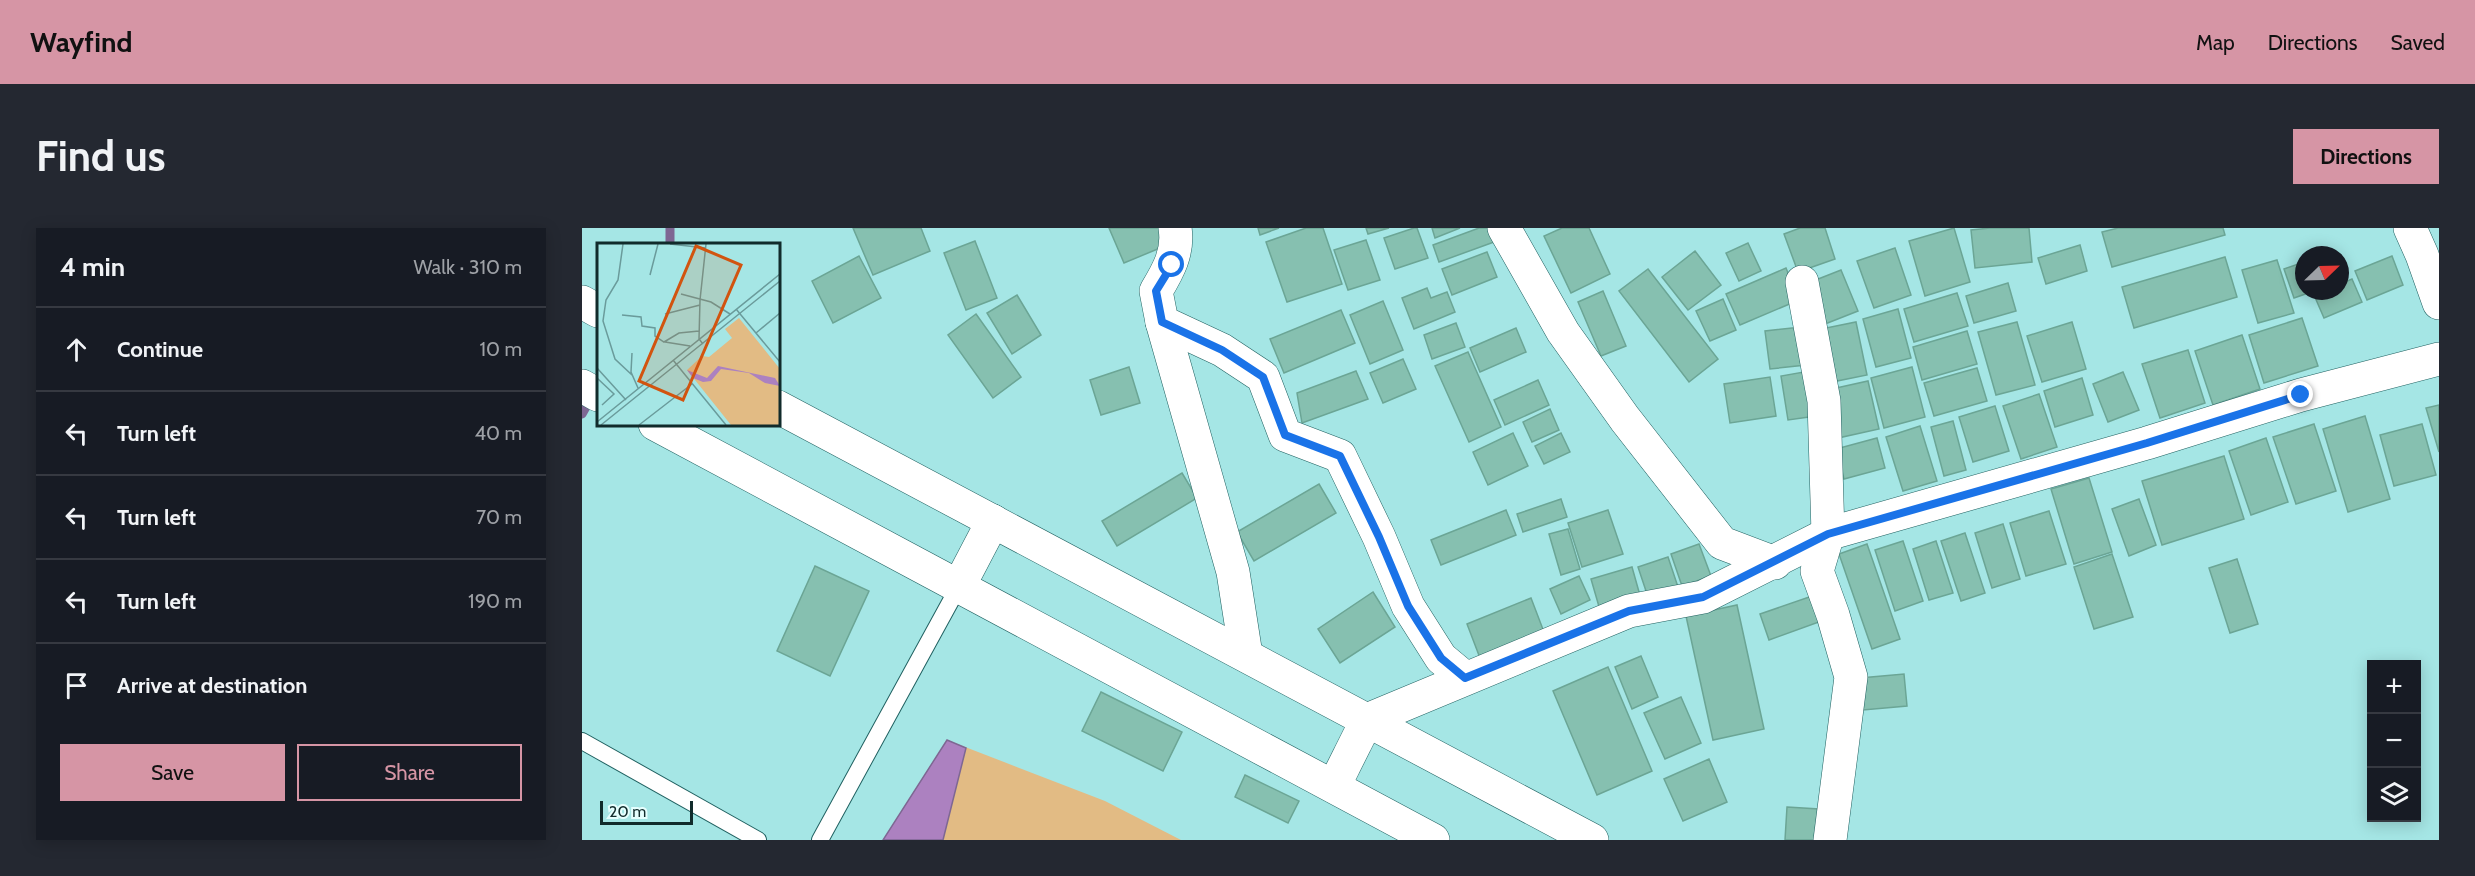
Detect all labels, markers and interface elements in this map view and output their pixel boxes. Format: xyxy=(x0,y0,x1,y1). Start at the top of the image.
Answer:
text: Wayfind xyxy=(30,25,132,59)
text: Map xyxy=(2196,30,2235,55)
text: Directions xyxy=(2268,30,2357,55)
text: Saved xyxy=(2390,30,2445,55)
button: Directions xyxy=(2293,129,2439,184)
text: Find us xyxy=(36,130,165,182)
inset map xyxy=(597,243,780,426)
north arrow xyxy=(2295,246,2349,300)
text: 4 min xyxy=(60,251,125,283)
route start xyxy=(1158,251,1184,277)
text: Walk · 310 m xyxy=(414,255,522,279)
icon: ahead xyxy=(60,333,93,366)
text: Continue xyxy=(117,336,203,363)
text: 10 m xyxy=(479,337,522,361)
route end xyxy=(2287,381,2313,407)
icon: left xyxy=(60,417,93,450)
text: Turn left xyxy=(117,420,196,447)
text: 40 m xyxy=(474,421,522,445)
icon: left xyxy=(60,501,93,534)
text: Turn left xyxy=(117,504,196,531)
text: 70 m xyxy=(476,505,522,529)
icon: left xyxy=(60,585,93,618)
text: Turn left xyxy=(117,588,196,615)
text: 190 m xyxy=(468,589,522,613)
map controls xyxy=(2367,660,2421,822)
button: + xyxy=(2367,660,2421,714)
icon: arrive xyxy=(60,669,93,702)
text: Arrive at destination xyxy=(117,672,307,699)
button: − xyxy=(2367,714,2421,768)
button: Save xyxy=(60,744,285,801)
button: Share xyxy=(297,744,522,801)
button: layers xyxy=(2367,768,2421,822)
scale bar xyxy=(600,798,693,826)
text: 20 m xyxy=(609,802,646,821)

